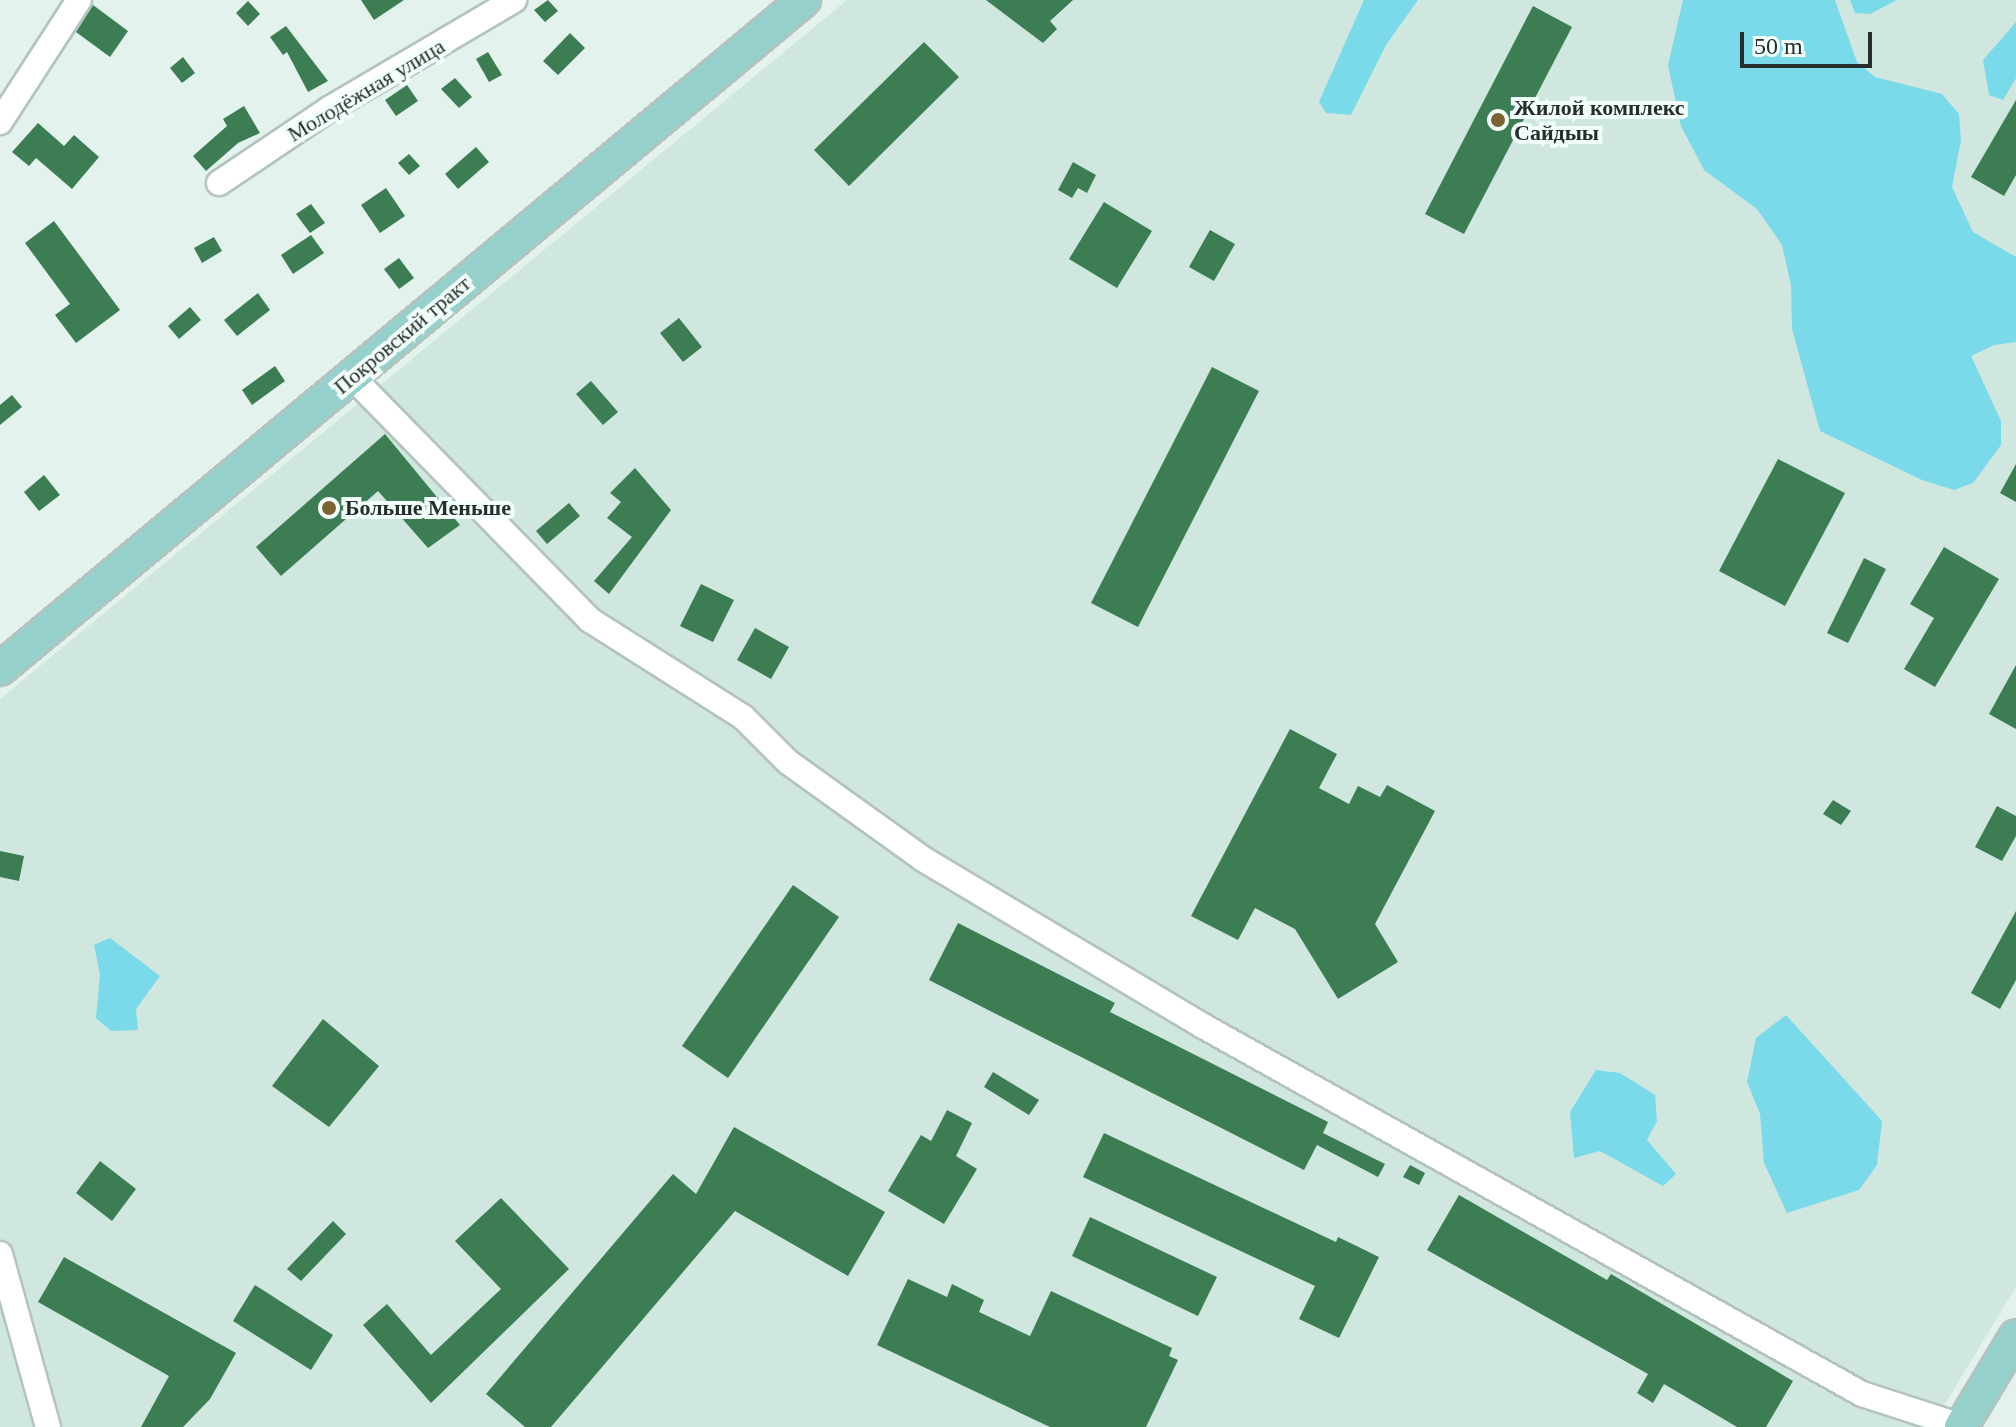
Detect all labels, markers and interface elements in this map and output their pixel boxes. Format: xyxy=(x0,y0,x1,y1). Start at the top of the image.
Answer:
scale bar xyxy=(1744,16,1876,66)
street label: Молодёжная улица xyxy=(283,33,449,147)
text: 50 m xyxy=(1754,33,1803,59)
place label: Жилой комплекс Сайдыы xyxy=(1514,94,1685,146)
marker: Жилой комплекс Сайдыы xyxy=(1489,111,1507,129)
street label: Покровский тракт xyxy=(328,270,476,400)
place label: Больше Меньше xyxy=(345,495,511,521)
marker: Больше Меньше xyxy=(320,499,338,517)

